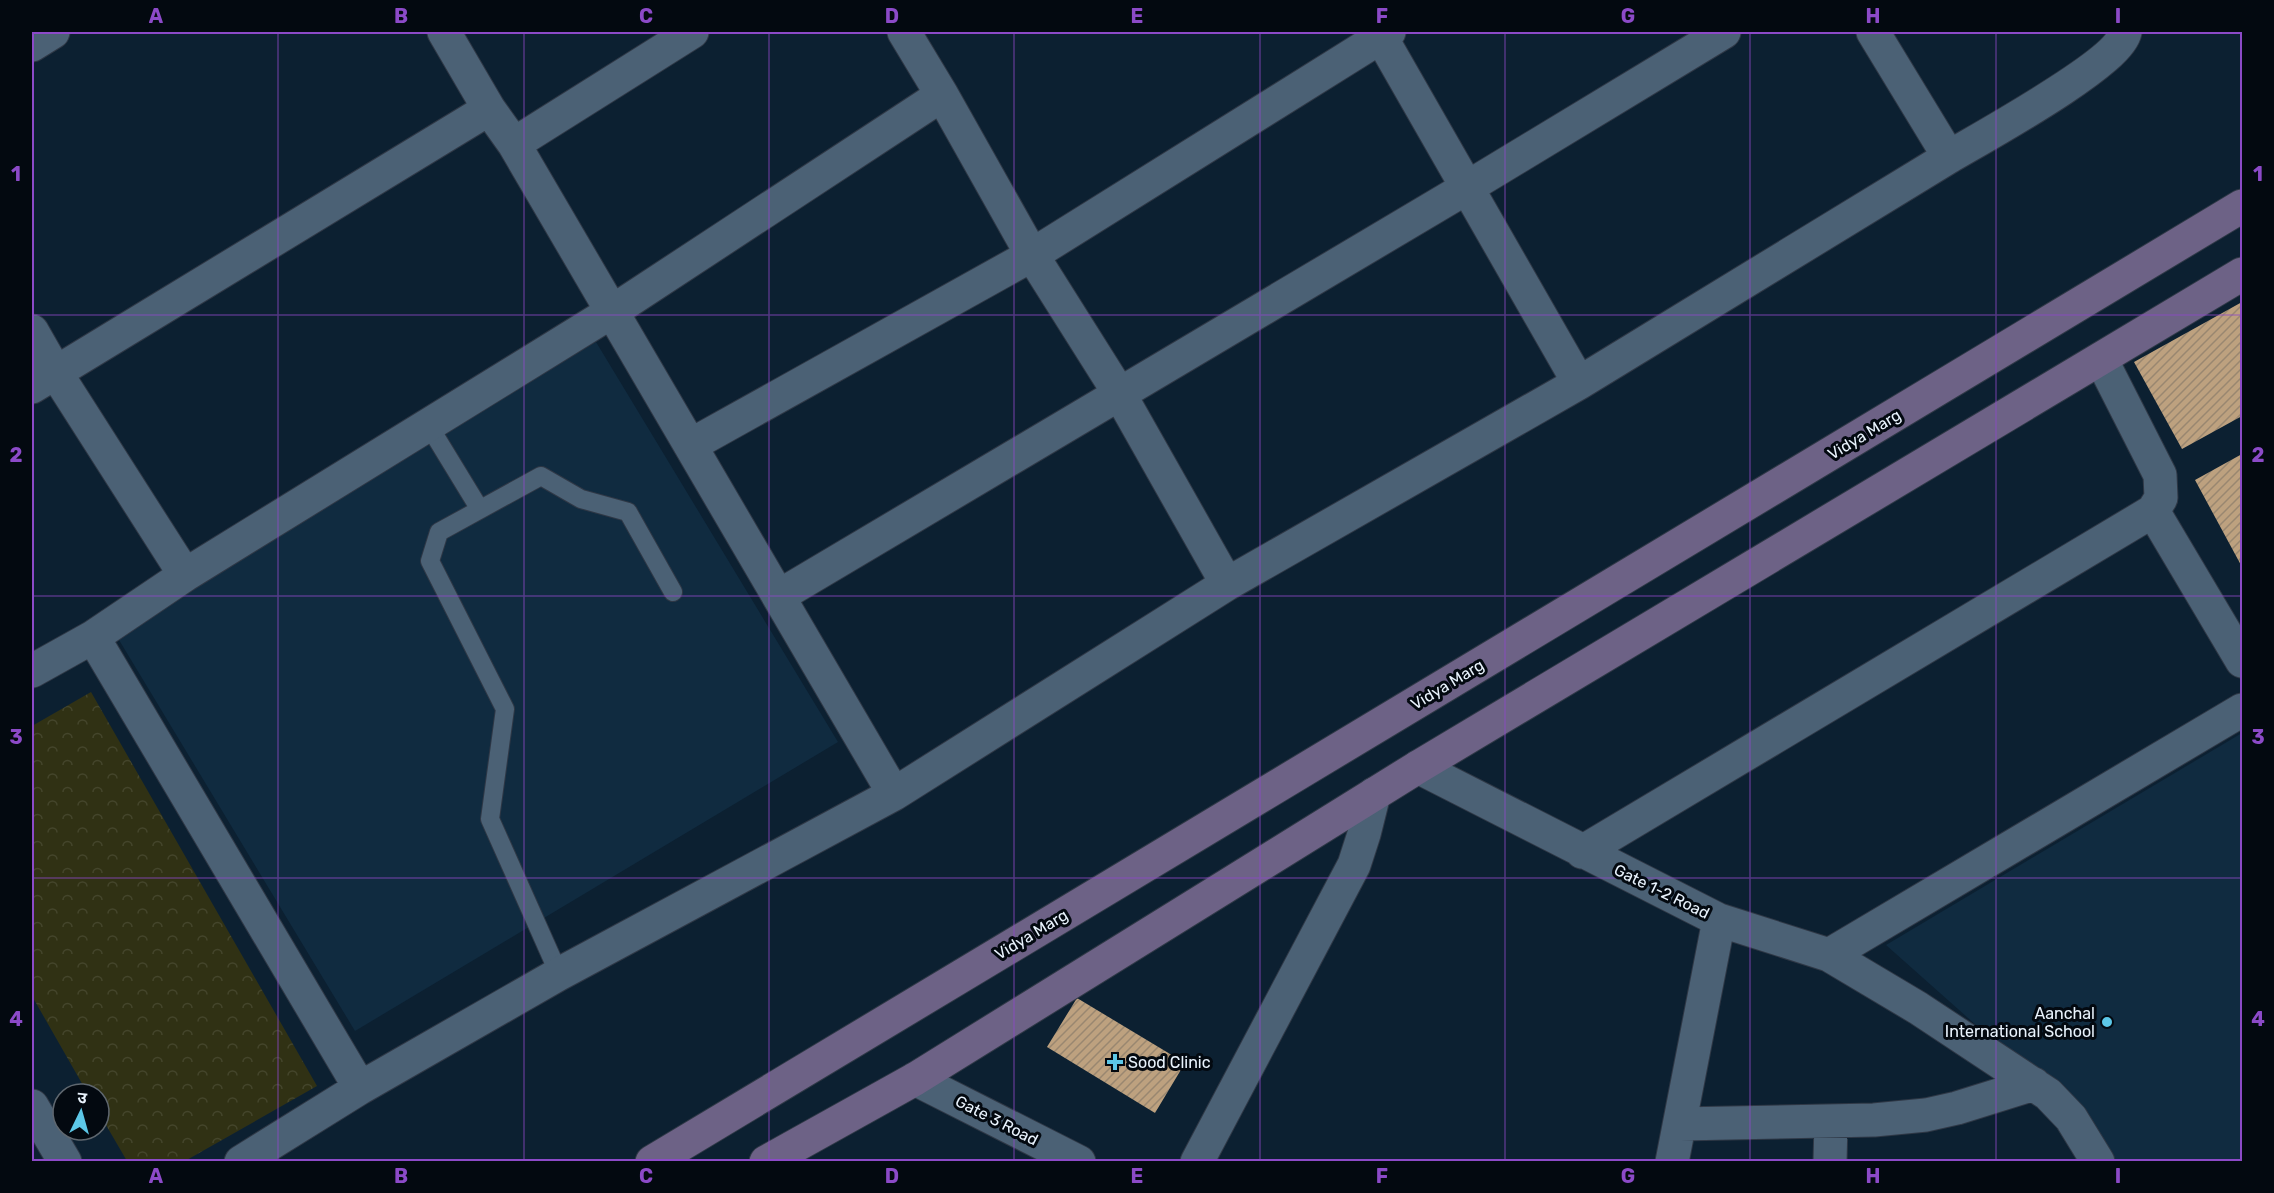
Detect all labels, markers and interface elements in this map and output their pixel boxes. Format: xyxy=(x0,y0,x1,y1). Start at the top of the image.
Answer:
text: A xyxy=(149,4,164,28)
text: B xyxy=(394,4,408,28)
text: C xyxy=(639,4,653,28)
text: D xyxy=(885,4,899,28)
text: E xyxy=(1131,4,1143,28)
text: F xyxy=(1376,4,1388,28)
text: G xyxy=(1621,4,1635,28)
text: H xyxy=(1866,4,1880,28)
text: I xyxy=(2115,4,2121,28)
text: 1 xyxy=(11,162,21,186)
text: 1 xyxy=(2253,162,2263,186)
street label: Vidya Marg xyxy=(1824,405,1904,464)
text: 2 xyxy=(10,443,23,467)
text: 2 xyxy=(2252,443,2265,467)
street label: Vidya Marg xyxy=(1407,655,1487,714)
text: 3 xyxy=(9,725,23,749)
text: 3 xyxy=(2251,725,2265,749)
street label: Gate 1-2 Road xyxy=(1611,860,1713,923)
street label: Vidya Marg xyxy=(991,905,1071,964)
place label: Aanchal International School xyxy=(1945,1004,2095,1041)
text: 4 xyxy=(9,1007,23,1031)
text: 4 xyxy=(2251,1007,2265,1031)
marker: Aanchal International School xyxy=(2100,1015,2114,1029)
marker: Sood Clinic xyxy=(1106,1053,1124,1071)
place label: Sood Clinic xyxy=(1128,1053,1211,1072)
north arrow xyxy=(51,1082,111,1142)
text: उ xyxy=(77,1088,88,1107)
street label: Gate 3 Road xyxy=(952,1091,1041,1149)
text: A xyxy=(149,1164,164,1188)
text: B xyxy=(394,1164,408,1188)
text: C xyxy=(639,1164,653,1188)
text: D xyxy=(885,1164,899,1188)
text: E xyxy=(1131,1164,1143,1188)
text: F xyxy=(1376,1164,1388,1188)
text: G xyxy=(1621,1164,1635,1188)
text: H xyxy=(1866,1164,1880,1188)
text: I xyxy=(2115,1164,2121,1188)

